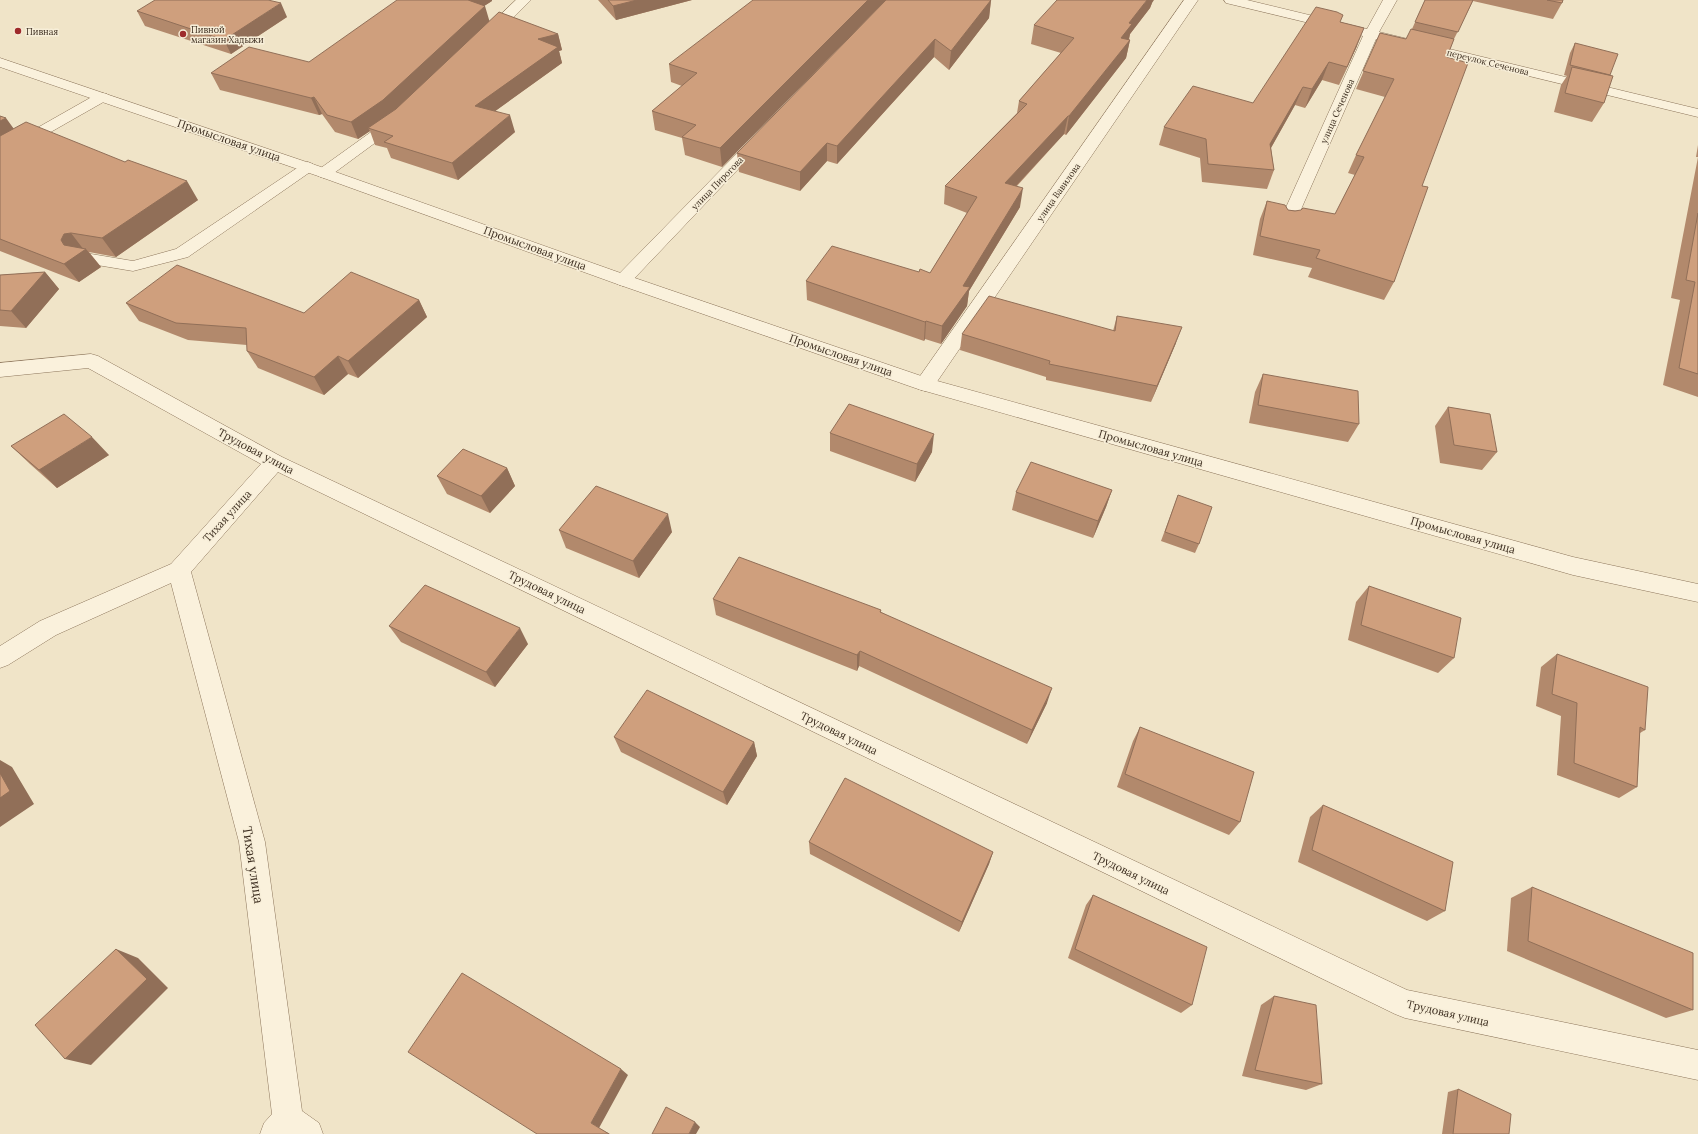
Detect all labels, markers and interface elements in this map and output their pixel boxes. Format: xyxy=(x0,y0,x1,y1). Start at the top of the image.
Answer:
place label: Пивной магазин Хадыжи xyxy=(191,24,264,45)
marker: Пивная xyxy=(13,26,23,36)
place label: Пивная xyxy=(26,26,58,37)
marker: Пивной магазин Хадыжи xyxy=(178,29,188,39)
street label: переулок Сеченова xyxy=(1446,46,1531,78)
street label: улица Сеченова xyxy=(1318,77,1356,145)
street label: Промысловая улица xyxy=(175,116,283,164)
street label: улица Пирогова xyxy=(689,154,745,212)
street label: улица Вавилова xyxy=(1034,160,1082,223)
street label: Промысловая улица xyxy=(482,223,589,273)
street label: Промысловая улица xyxy=(787,331,895,379)
street label: Трудовая улица xyxy=(216,425,297,477)
street label: Промысловая улица xyxy=(1097,426,1205,470)
street label: Тихая улица xyxy=(200,487,254,545)
street label: Промысловая улица xyxy=(1409,513,1517,557)
street label: Трудовая улица xyxy=(506,567,588,617)
street label: Трудовая улица xyxy=(798,708,880,758)
street label: Тихая улица xyxy=(239,825,268,905)
street label: Трудовая улица xyxy=(1090,848,1172,898)
street label: Трудовая улица xyxy=(1405,997,1491,1029)

